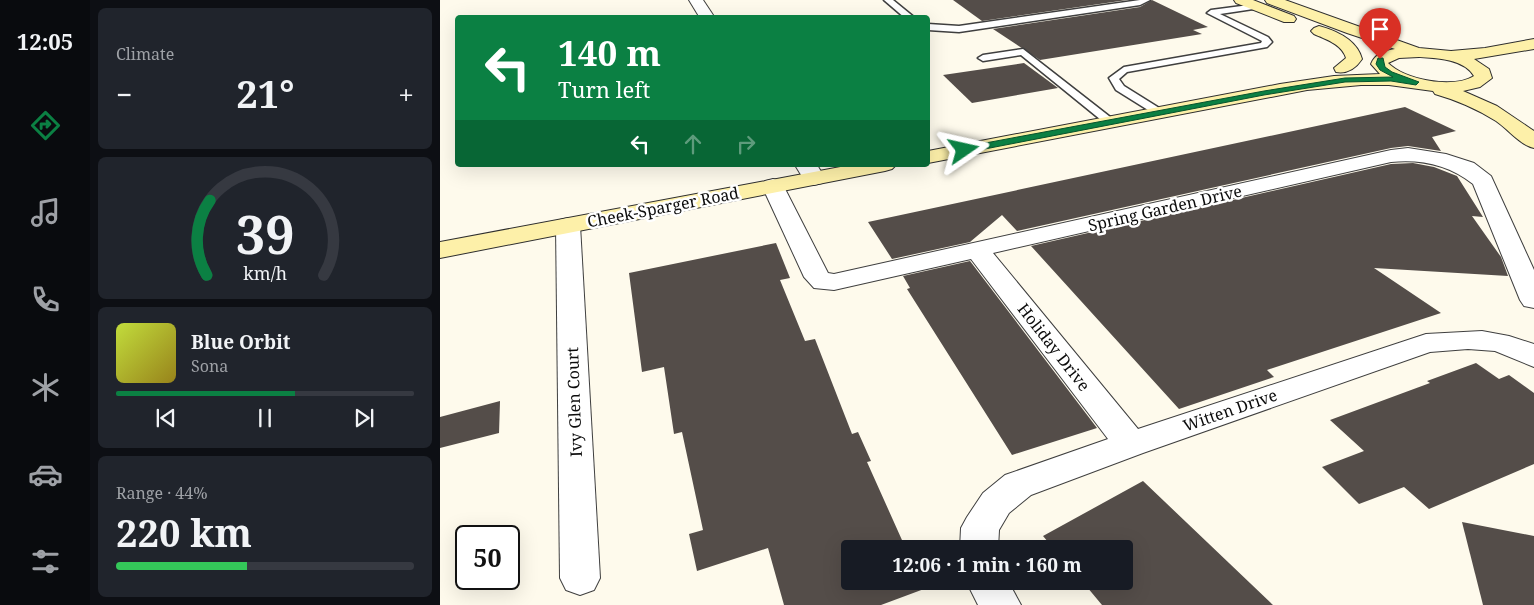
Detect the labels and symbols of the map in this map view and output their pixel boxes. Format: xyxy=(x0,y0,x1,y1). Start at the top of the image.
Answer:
pin xyxy=(1359,8,1401,59)
position arrow xyxy=(937,123,989,175)
street label: Spring Garden Drive xyxy=(1086,180,1244,236)
street label: Cheek-Sparger Road xyxy=(585,181,741,232)
street label: Holiday Drive xyxy=(1013,299,1095,395)
street label: Ivy Glen Court xyxy=(561,346,587,457)
street label: Witten Drive xyxy=(1180,384,1280,436)
speed limit sign: 50 xyxy=(455,525,520,590)

